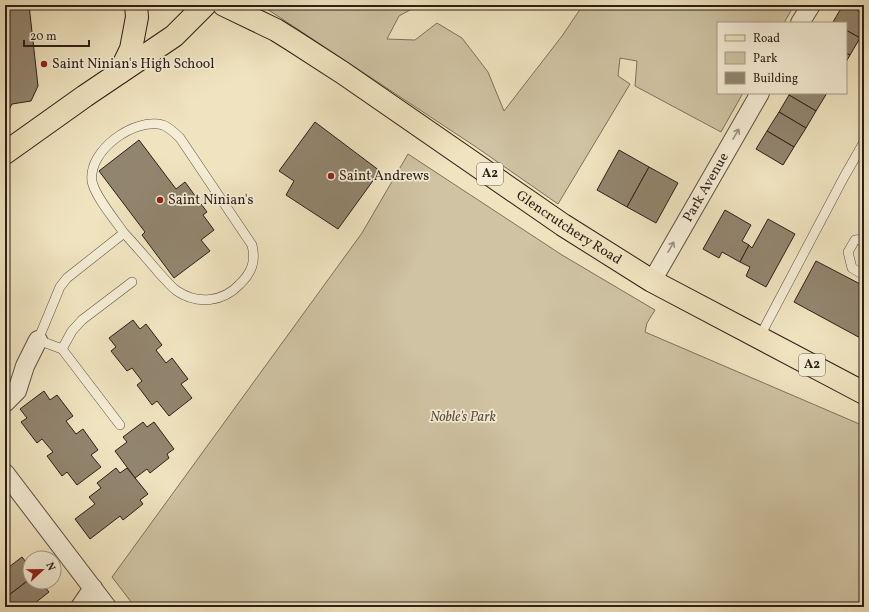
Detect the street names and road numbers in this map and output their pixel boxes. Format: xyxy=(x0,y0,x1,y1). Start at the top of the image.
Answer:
street label: Park Avenue xyxy=(678,149,733,226)
road number: A2 xyxy=(477,163,503,185)
street label: Glencrutchery Road xyxy=(512,186,625,269)
road number: A2 xyxy=(799,354,825,376)

